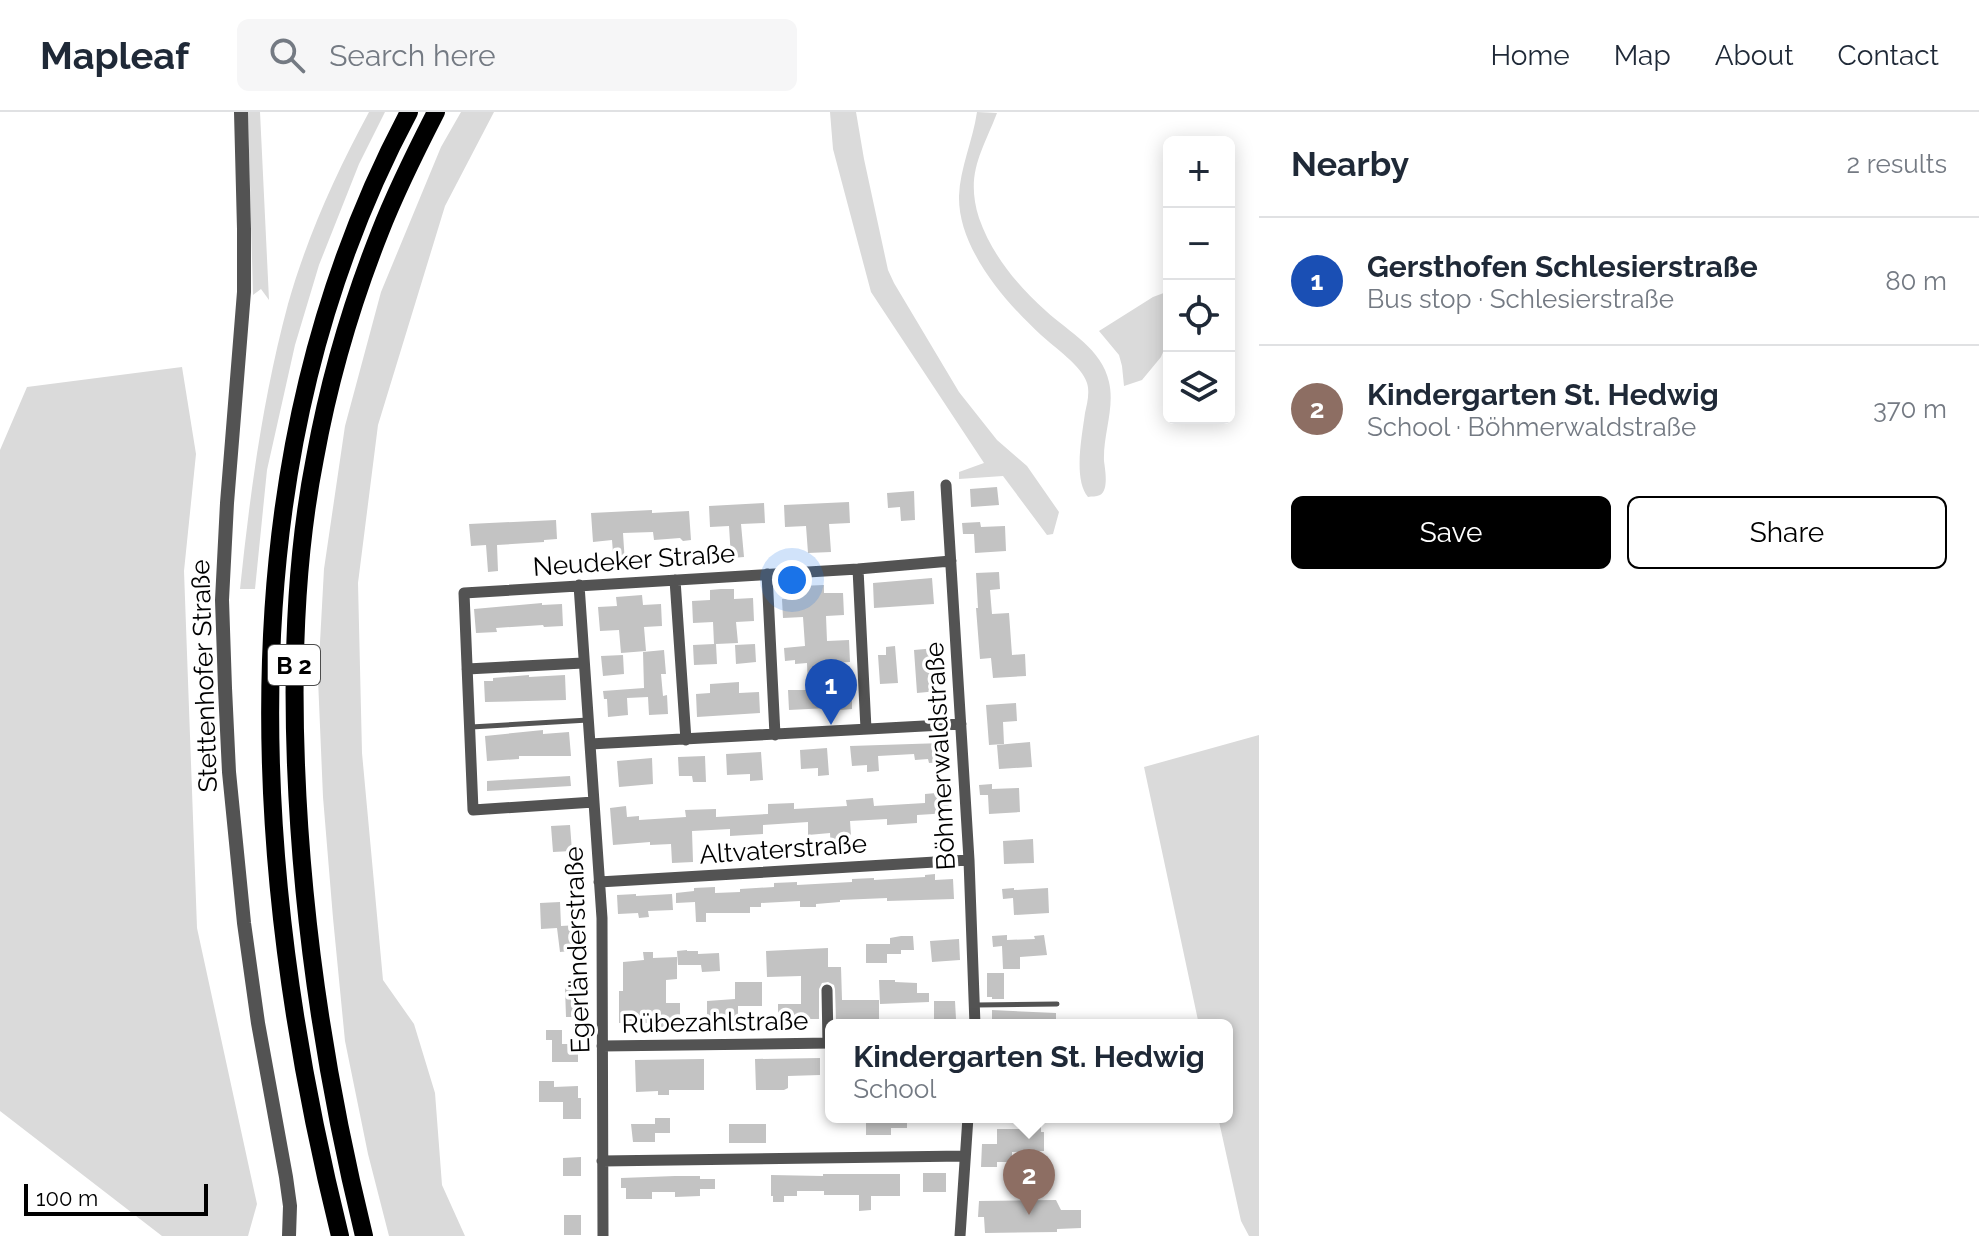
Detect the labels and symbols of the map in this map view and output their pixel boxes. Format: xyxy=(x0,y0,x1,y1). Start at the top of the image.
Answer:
street label: Neudeker Straße xyxy=(532,538,736,582)
street label: Stettenhofer Straße xyxy=(185,559,223,793)
your location xyxy=(772,560,812,600)
street label: Böhmerwaldstraße xyxy=(919,641,961,871)
road number: B 2 xyxy=(268,645,320,685)
pin: 1 xyxy=(805,659,857,725)
street label: Altvaterstraße xyxy=(698,828,868,870)
street label: Egerländerstraße xyxy=(558,846,596,1054)
street label: Rübezahlstraße xyxy=(621,1005,809,1039)
pin: 2 xyxy=(1003,1149,1055,1215)
scale bar xyxy=(24,1180,208,1216)

